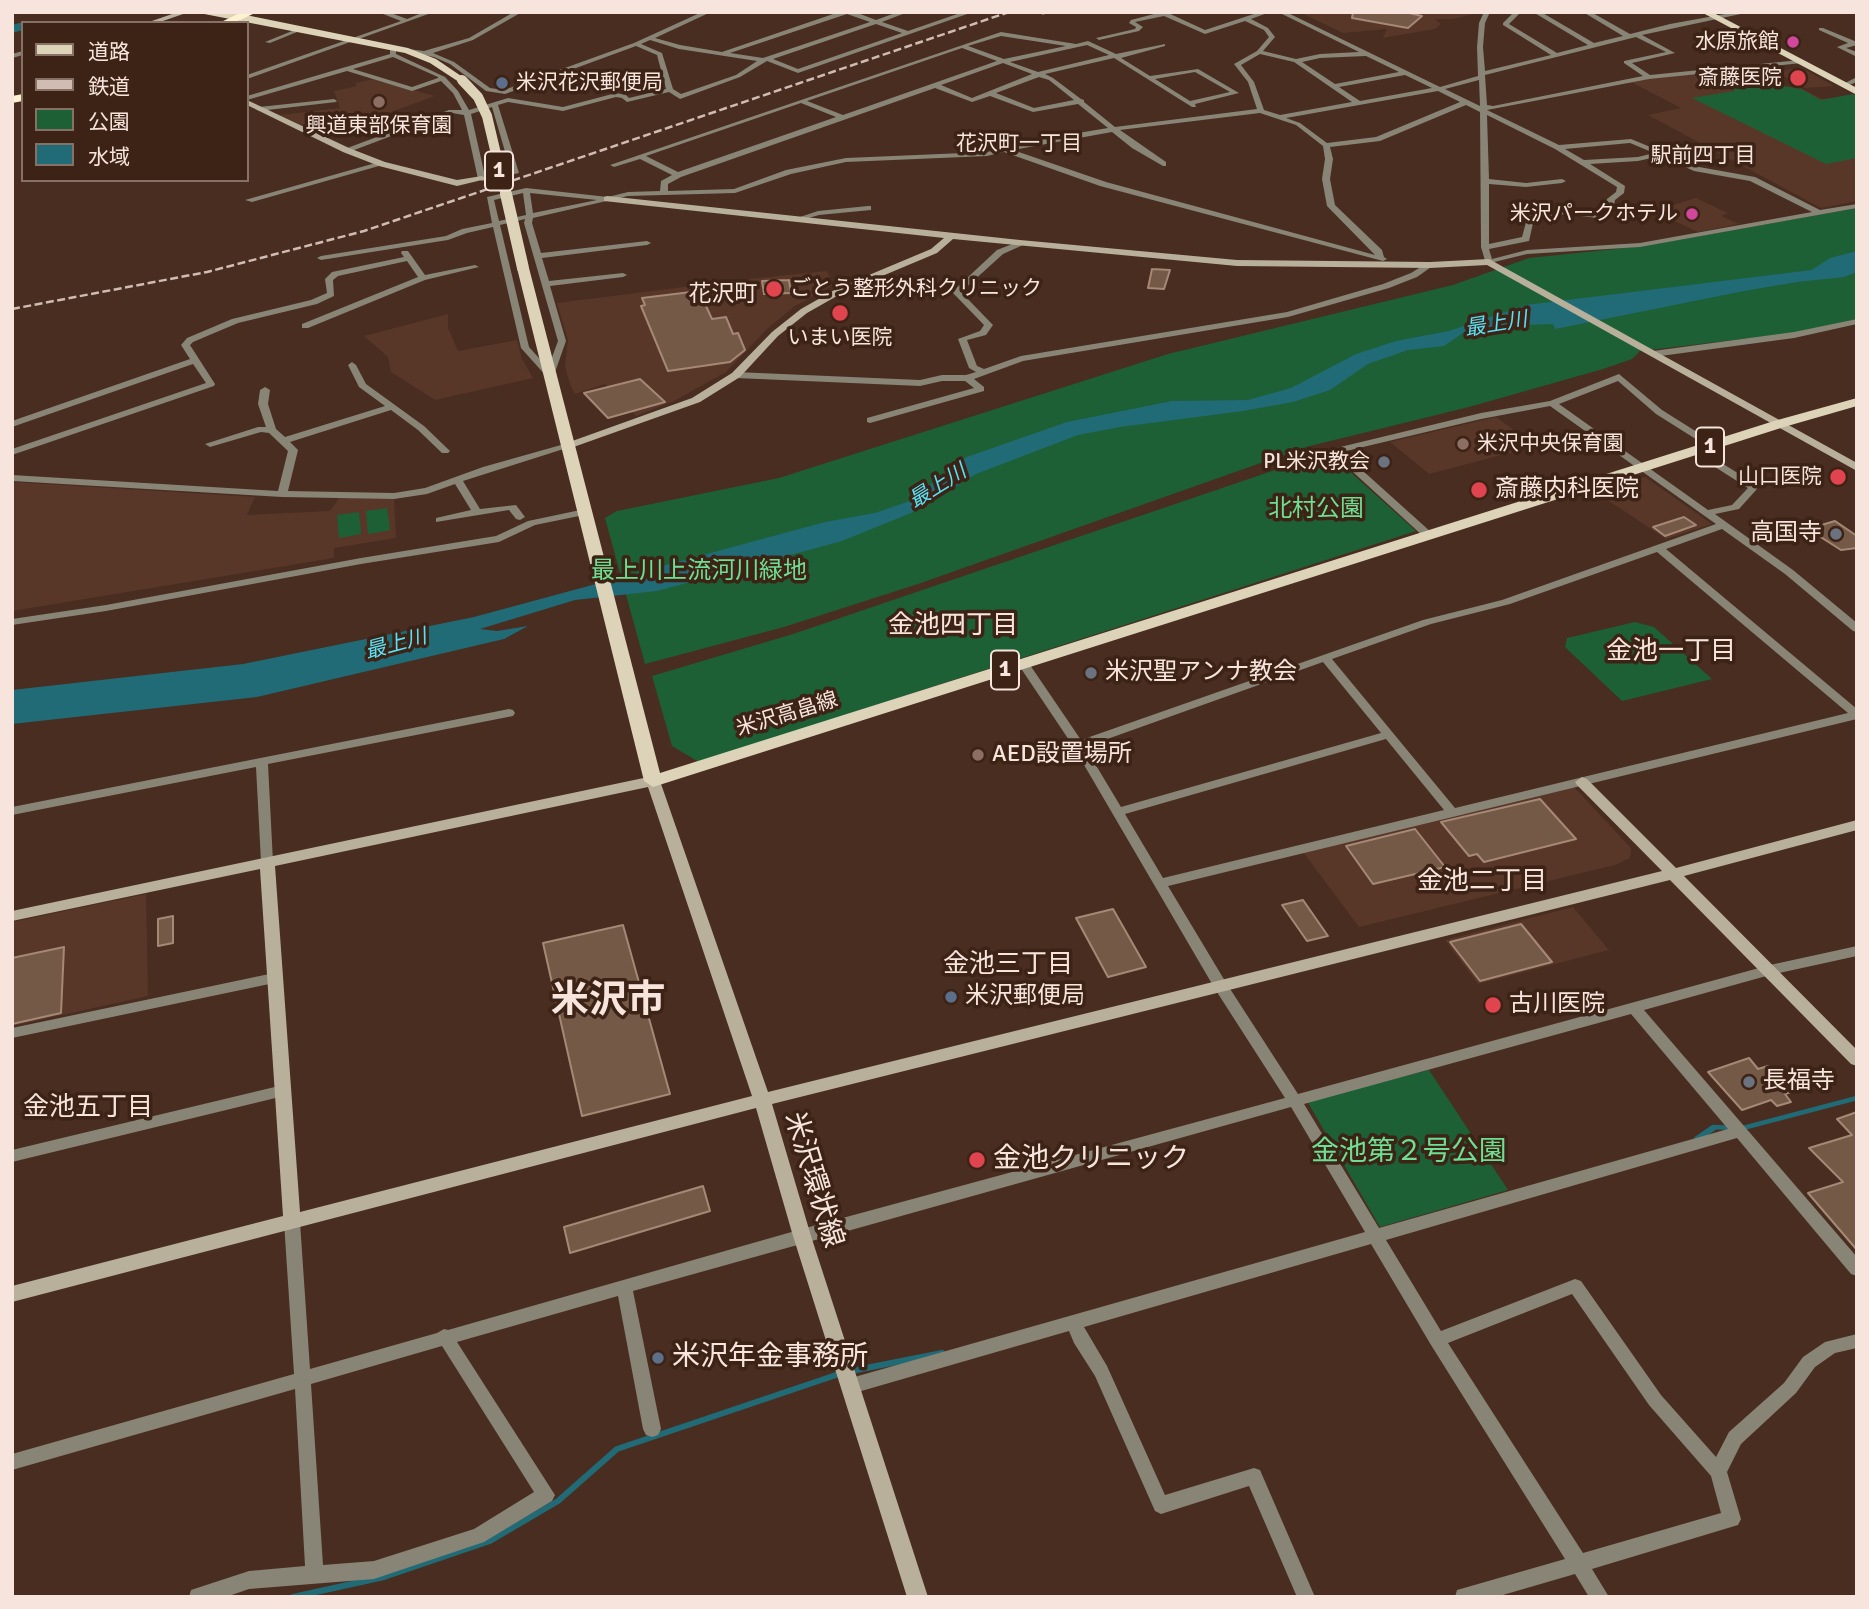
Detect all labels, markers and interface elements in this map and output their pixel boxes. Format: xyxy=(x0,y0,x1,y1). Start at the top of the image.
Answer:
legend xyxy=(21,21,248,182)
place label: 水原旅館 xyxy=(1695,29,1779,55)
marker: 水原旅館 xyxy=(1785,34,1801,50)
text: 道路 xyxy=(88,39,130,65)
place label: 斎藤医院 xyxy=(1698,65,1782,91)
marker: 斎藤医院 xyxy=(1788,68,1808,88)
place label: 米沢花沢郵便局 xyxy=(516,70,663,96)
text: 鉄道 xyxy=(88,74,130,100)
marker: 米沢花沢郵便局 xyxy=(494,75,510,91)
marker: 興道東部保育園 xyxy=(371,94,387,110)
text: 公園 xyxy=(88,109,130,135)
place label: 興道東部保育園 xyxy=(306,113,452,139)
district label: 花沢町一丁目 xyxy=(956,131,1082,157)
district label: 駅前四丁目 xyxy=(1651,143,1755,169)
text: 水域 xyxy=(88,144,130,170)
road number: 1 xyxy=(485,152,513,190)
place label: 米沢パークホテル xyxy=(1510,201,1678,227)
marker: 米沢パークホテル xyxy=(1684,206,1700,222)
place label: ごとう整形外科クリニック xyxy=(790,276,1042,302)
marker: ごとう整形外科クリニック xyxy=(764,279,784,299)
district label: 花沢町 xyxy=(689,281,757,309)
marker: いまい医院 xyxy=(830,303,850,323)
water label: 最上川 xyxy=(1463,308,1529,342)
place label: いまい医院 xyxy=(788,325,892,351)
road number: 1 xyxy=(1696,428,1724,466)
place label: 米沢中央保育園 xyxy=(1477,431,1624,457)
marker: 米沢中央保育園 xyxy=(1455,436,1471,452)
place label: PL米沢教会 xyxy=(1263,449,1370,475)
marker: PL米沢教会 xyxy=(1376,454,1392,470)
water label: 最上川 xyxy=(905,460,971,514)
place label: 山口医院 xyxy=(1738,464,1822,490)
marker: 山口医院 xyxy=(1828,467,1848,487)
place label: 斎藤内科医院 xyxy=(1495,476,1639,504)
marker: 斎藤内科医院 xyxy=(1469,480,1489,500)
park label: 北村公園 xyxy=(1268,496,1364,524)
place label: 高国寺 xyxy=(1750,520,1822,548)
marker: 高国寺 xyxy=(1828,526,1844,542)
park label: 最上川上流河川緑地 xyxy=(591,558,807,586)
district label: 金池四丁目 xyxy=(888,610,1018,642)
water label: 最上川 xyxy=(362,625,430,665)
district label: 金池一丁目 xyxy=(1606,636,1736,668)
road number: 1 xyxy=(991,650,1019,690)
place label: 米沢聖アンナ教会 xyxy=(1105,659,1297,687)
marker: 米沢聖アンナ教会 xyxy=(1083,665,1099,681)
street label: 米沢高畠線 xyxy=(733,688,841,742)
place label: AED設置場所 xyxy=(992,741,1132,769)
marker: AED設置場所 xyxy=(970,747,986,763)
district label: 金池二丁目 xyxy=(1417,866,1547,898)
district label: 金池三丁目 xyxy=(943,949,1073,981)
district label: 米沢市 xyxy=(551,979,665,1025)
place label: 米沢郵便局 xyxy=(965,983,1085,1011)
marker: 米沢郵便局 xyxy=(943,989,959,1005)
place label: 古川医院 xyxy=(1509,991,1605,1019)
marker: 古川医院 xyxy=(1483,995,1503,1015)
place label: 長福寺 xyxy=(1763,1068,1835,1096)
marker: 長福寺 xyxy=(1741,1074,1757,1090)
district label: 金池五丁目 xyxy=(23,1092,153,1124)
street label: 米沢環状線 xyxy=(776,1108,850,1252)
park label: 金池第２号公園 xyxy=(1311,1136,1507,1170)
place label: 金池クリニック xyxy=(993,1143,1189,1177)
marker: 金池クリニック xyxy=(967,1150,987,1170)
place label: 米沢年金事務所 xyxy=(672,1341,868,1375)
marker: 米沢年金事務所 xyxy=(650,1350,666,1366)

